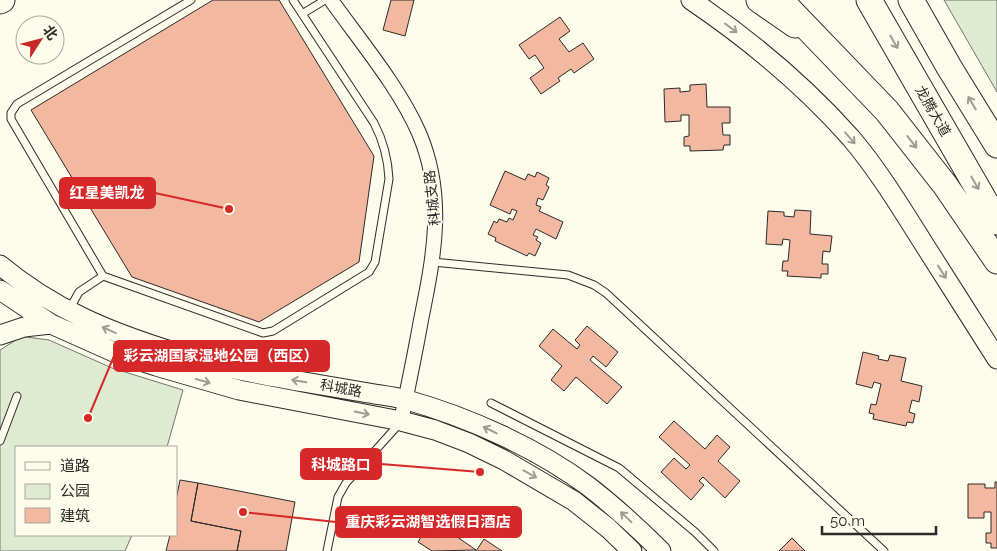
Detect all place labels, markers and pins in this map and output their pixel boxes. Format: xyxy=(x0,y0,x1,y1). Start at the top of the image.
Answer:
callout: 红星美凯龙 xyxy=(60,178,155,208)
callout: 彩云湖国家湿地公园（西区） xyxy=(114,341,329,371)
callout: 科城路口 xyxy=(301,449,381,479)
callout: 重庆彩云湖智选假日酒店 xyxy=(336,507,521,537)

